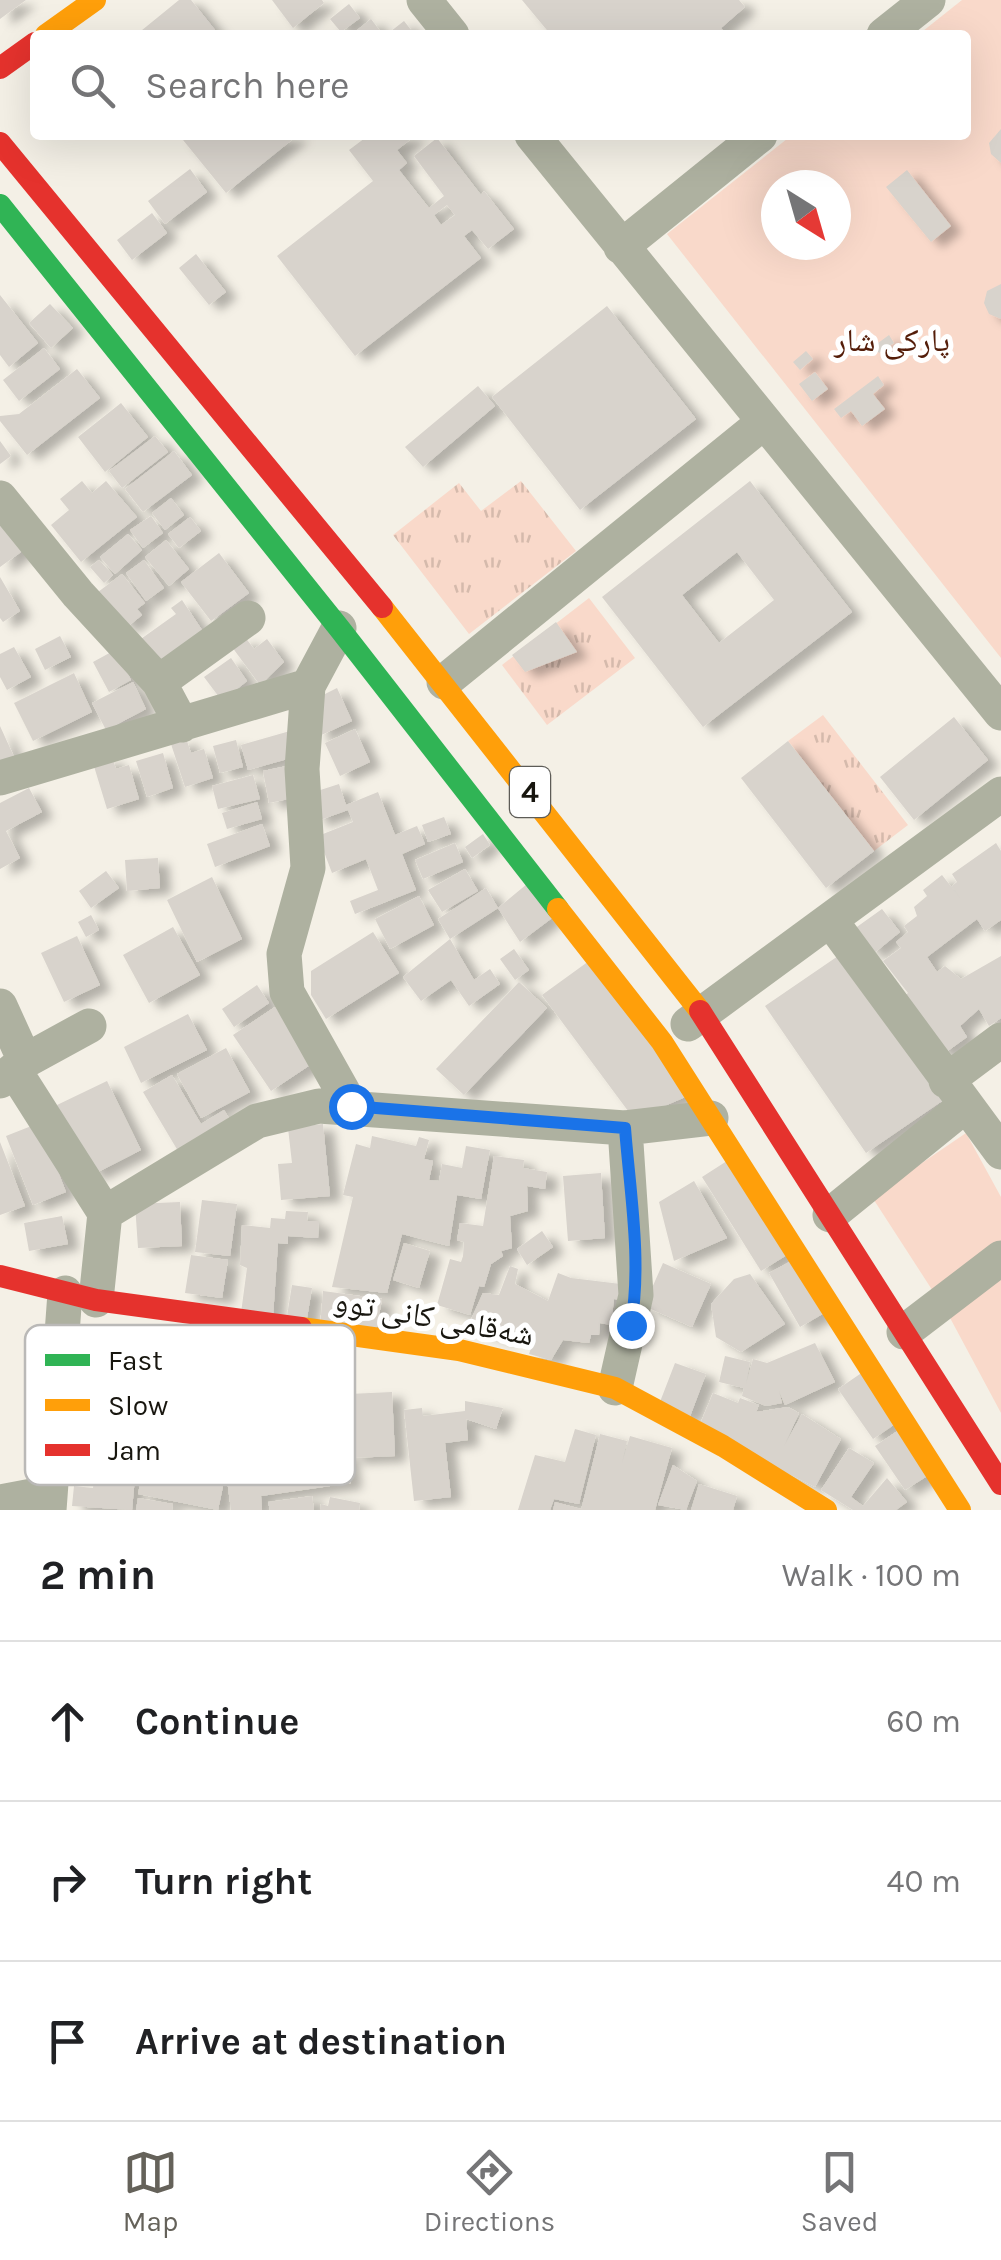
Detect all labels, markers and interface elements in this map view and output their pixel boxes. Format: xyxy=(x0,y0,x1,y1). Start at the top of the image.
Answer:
search box xyxy=(30,30,971,140)
icon: search xyxy=(65,58,120,113)
text: Search here xyxy=(145,63,349,108)
north arrow xyxy=(761,170,851,260)
park label: پاركى شار xyxy=(833,322,950,360)
road number: 4 xyxy=(510,767,550,817)
route start xyxy=(329,1084,375,1130)
street label: شەقامی کانی توو xyxy=(331,1282,537,1354)
route end xyxy=(609,1303,655,1349)
legend xyxy=(25,1325,355,1485)
text: Fast xyxy=(108,1344,163,1377)
text: Slow xyxy=(108,1389,168,1422)
text: Jam xyxy=(108,1434,161,1467)
text: 2 min xyxy=(40,1550,156,1600)
text: Walk · 100 m xyxy=(782,1557,961,1594)
icon: ahead xyxy=(40,1694,95,1749)
text: Continue xyxy=(135,1699,299,1744)
text: 60 m xyxy=(886,1703,961,1740)
icon: right xyxy=(40,1854,95,1909)
text: Turn right xyxy=(135,1859,312,1904)
text: 40 m xyxy=(887,1863,961,1900)
icon: arrive xyxy=(40,2014,95,2069)
text: Arrive at destination xyxy=(135,2019,507,2064)
tab: Map xyxy=(123,2145,178,2238)
tab: Directions xyxy=(424,2145,555,2238)
tab: Saved xyxy=(801,2145,878,2238)

